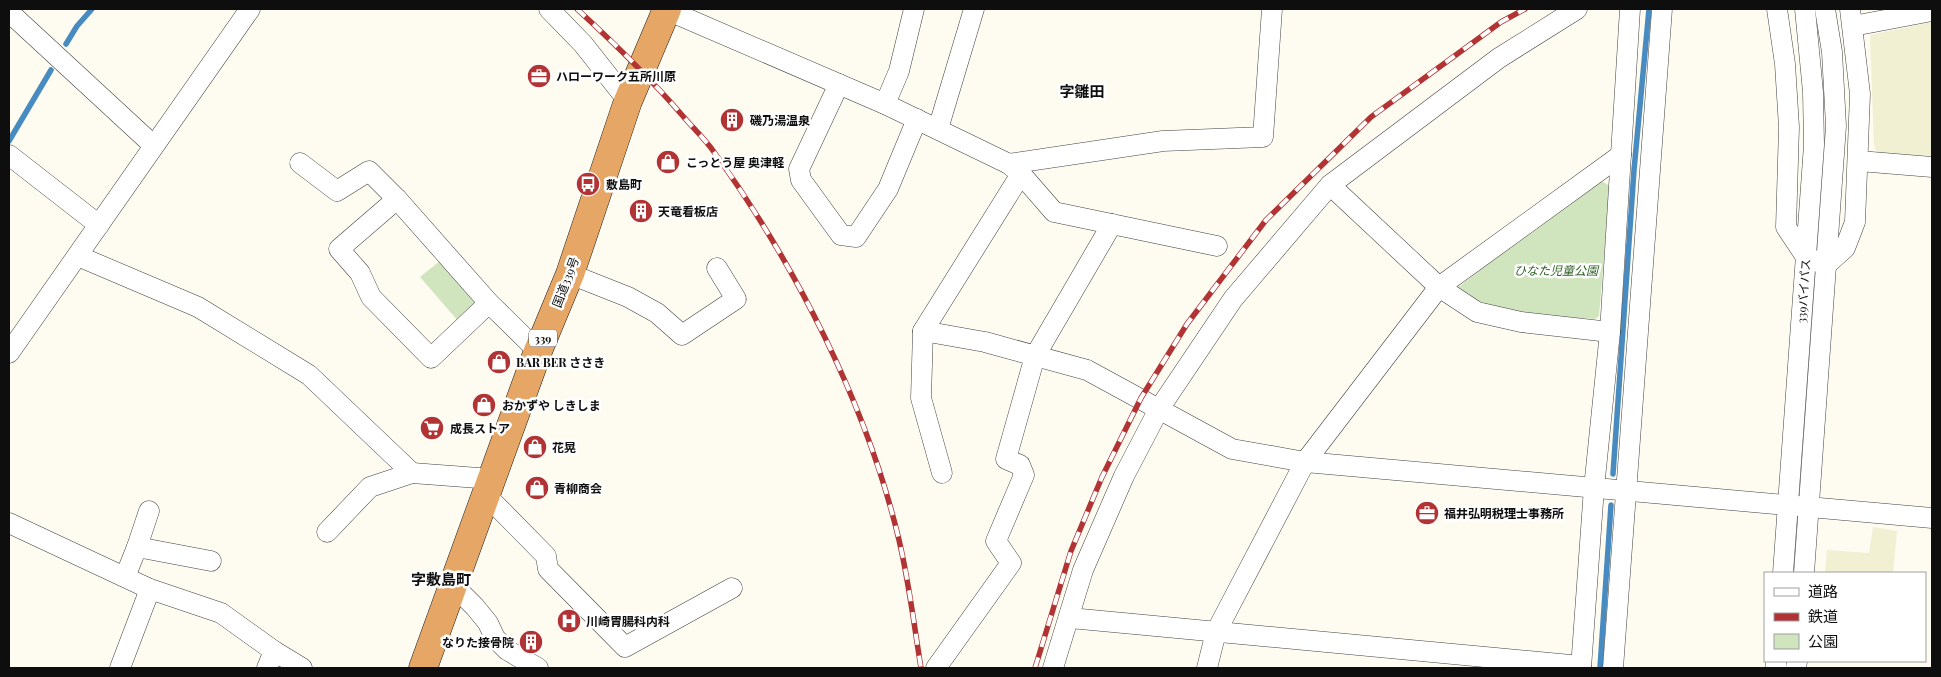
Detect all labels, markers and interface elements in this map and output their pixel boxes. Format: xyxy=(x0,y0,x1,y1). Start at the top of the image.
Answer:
office icon: ハローワーク五所川原 xyxy=(526,63,552,89)
place label: ハローワーク五所川原 xyxy=(556,68,676,84)
district label: 字雛田 xyxy=(1059,81,1105,101)
building icon: 磯乃湯温泉 xyxy=(719,107,745,133)
place label: 磯乃湯温泉 xyxy=(749,112,810,128)
shop icon: こっとう屋 奥津軽 xyxy=(655,149,681,175)
place label: こっとう屋 奥津軽 xyxy=(686,154,785,170)
bus stop icon: 敷島町 xyxy=(575,171,601,197)
place label: 敷島町 xyxy=(606,176,642,192)
building icon: 天竜看板店 xyxy=(628,198,654,224)
place label: 天竜看板店 xyxy=(658,203,718,219)
street label: 国道339号 xyxy=(548,254,582,310)
street label: 339バイパス xyxy=(1793,258,1813,324)
park label: ひなた児童公園 xyxy=(1514,262,1600,278)
road number: 339 xyxy=(529,329,557,346)
shop icon: BAR BER ささき xyxy=(486,349,512,375)
place label: BAR BER ささき xyxy=(516,354,605,370)
shop icon: おかずや しきしま xyxy=(471,392,497,418)
place label: おかずや しきしま xyxy=(502,397,601,413)
supermarket icon: 成長ストア xyxy=(419,415,445,441)
place label: 成長ストア xyxy=(450,420,510,436)
shop icon: 花晃 xyxy=(522,434,548,460)
place label: 花晃 xyxy=(552,439,576,455)
shop icon: 青柳商会 xyxy=(524,475,550,501)
place label: 青柳商会 xyxy=(554,480,602,496)
office icon: 福井弘明税理士事務所 xyxy=(1414,500,1440,526)
place label: 福井弘明税理士事務所 xyxy=(1444,505,1564,521)
district label: 字敷島町 xyxy=(411,569,471,589)
legend xyxy=(1764,572,1926,662)
text: 道路 xyxy=(1808,581,1838,601)
text: 鉄道 xyxy=(1808,606,1838,626)
hospital icon: 川崎胃腸科内科 xyxy=(556,608,582,634)
place label: 川崎胃腸科内科 xyxy=(586,613,670,629)
building icon: なりた接骨院 xyxy=(518,629,544,655)
text: 公園 xyxy=(1808,631,1838,651)
place label: なりた接骨院 xyxy=(442,634,514,650)

